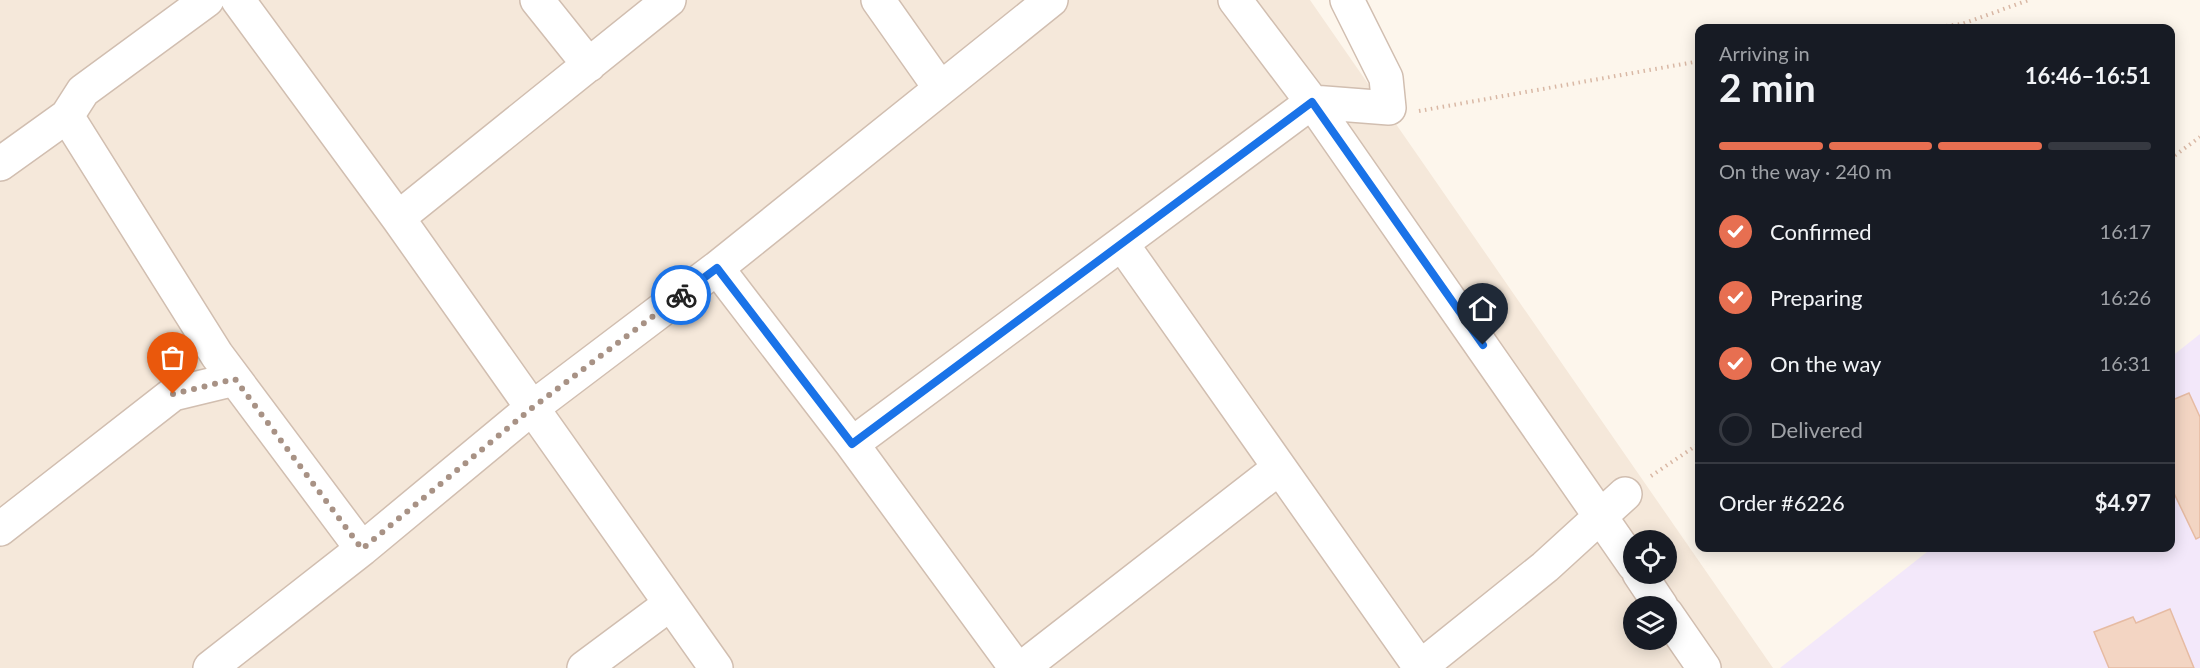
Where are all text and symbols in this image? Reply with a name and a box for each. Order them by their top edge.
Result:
text: Arriving in [1719,41,1810,65]
text: 16:46–16:51 [2025,62,2151,89]
text: 2 min [1719,64,1816,110]
text: On the way · 240 m [1719,159,1892,183]
icon: check [1719,215,1752,248]
text: Confirmed [1770,218,1872,245]
text: 16:17 [2100,219,2151,243]
courier [651,265,711,325]
icon: bike [665,279,698,312]
icon: check [1719,281,1752,314]
pin [1457,283,1508,345]
text: Preparing [1770,284,1862,311]
text: 16:26 [2100,285,2151,309]
icon: home [1466,292,1499,325]
pin [147,332,198,394]
icon: bag [156,341,189,374]
icon: check [1719,347,1752,380]
text: On the way [1770,350,1881,377]
text: 16:31 [2100,351,2151,375]
text: Delivered [1770,416,1863,443]
text: Order #6226 [1719,489,1845,516]
text: $4.97 [2095,489,2151,516]
map controls [1623,530,1677,650]
button: locate [1623,530,1677,584]
button: layers [1623,596,1677,650]

